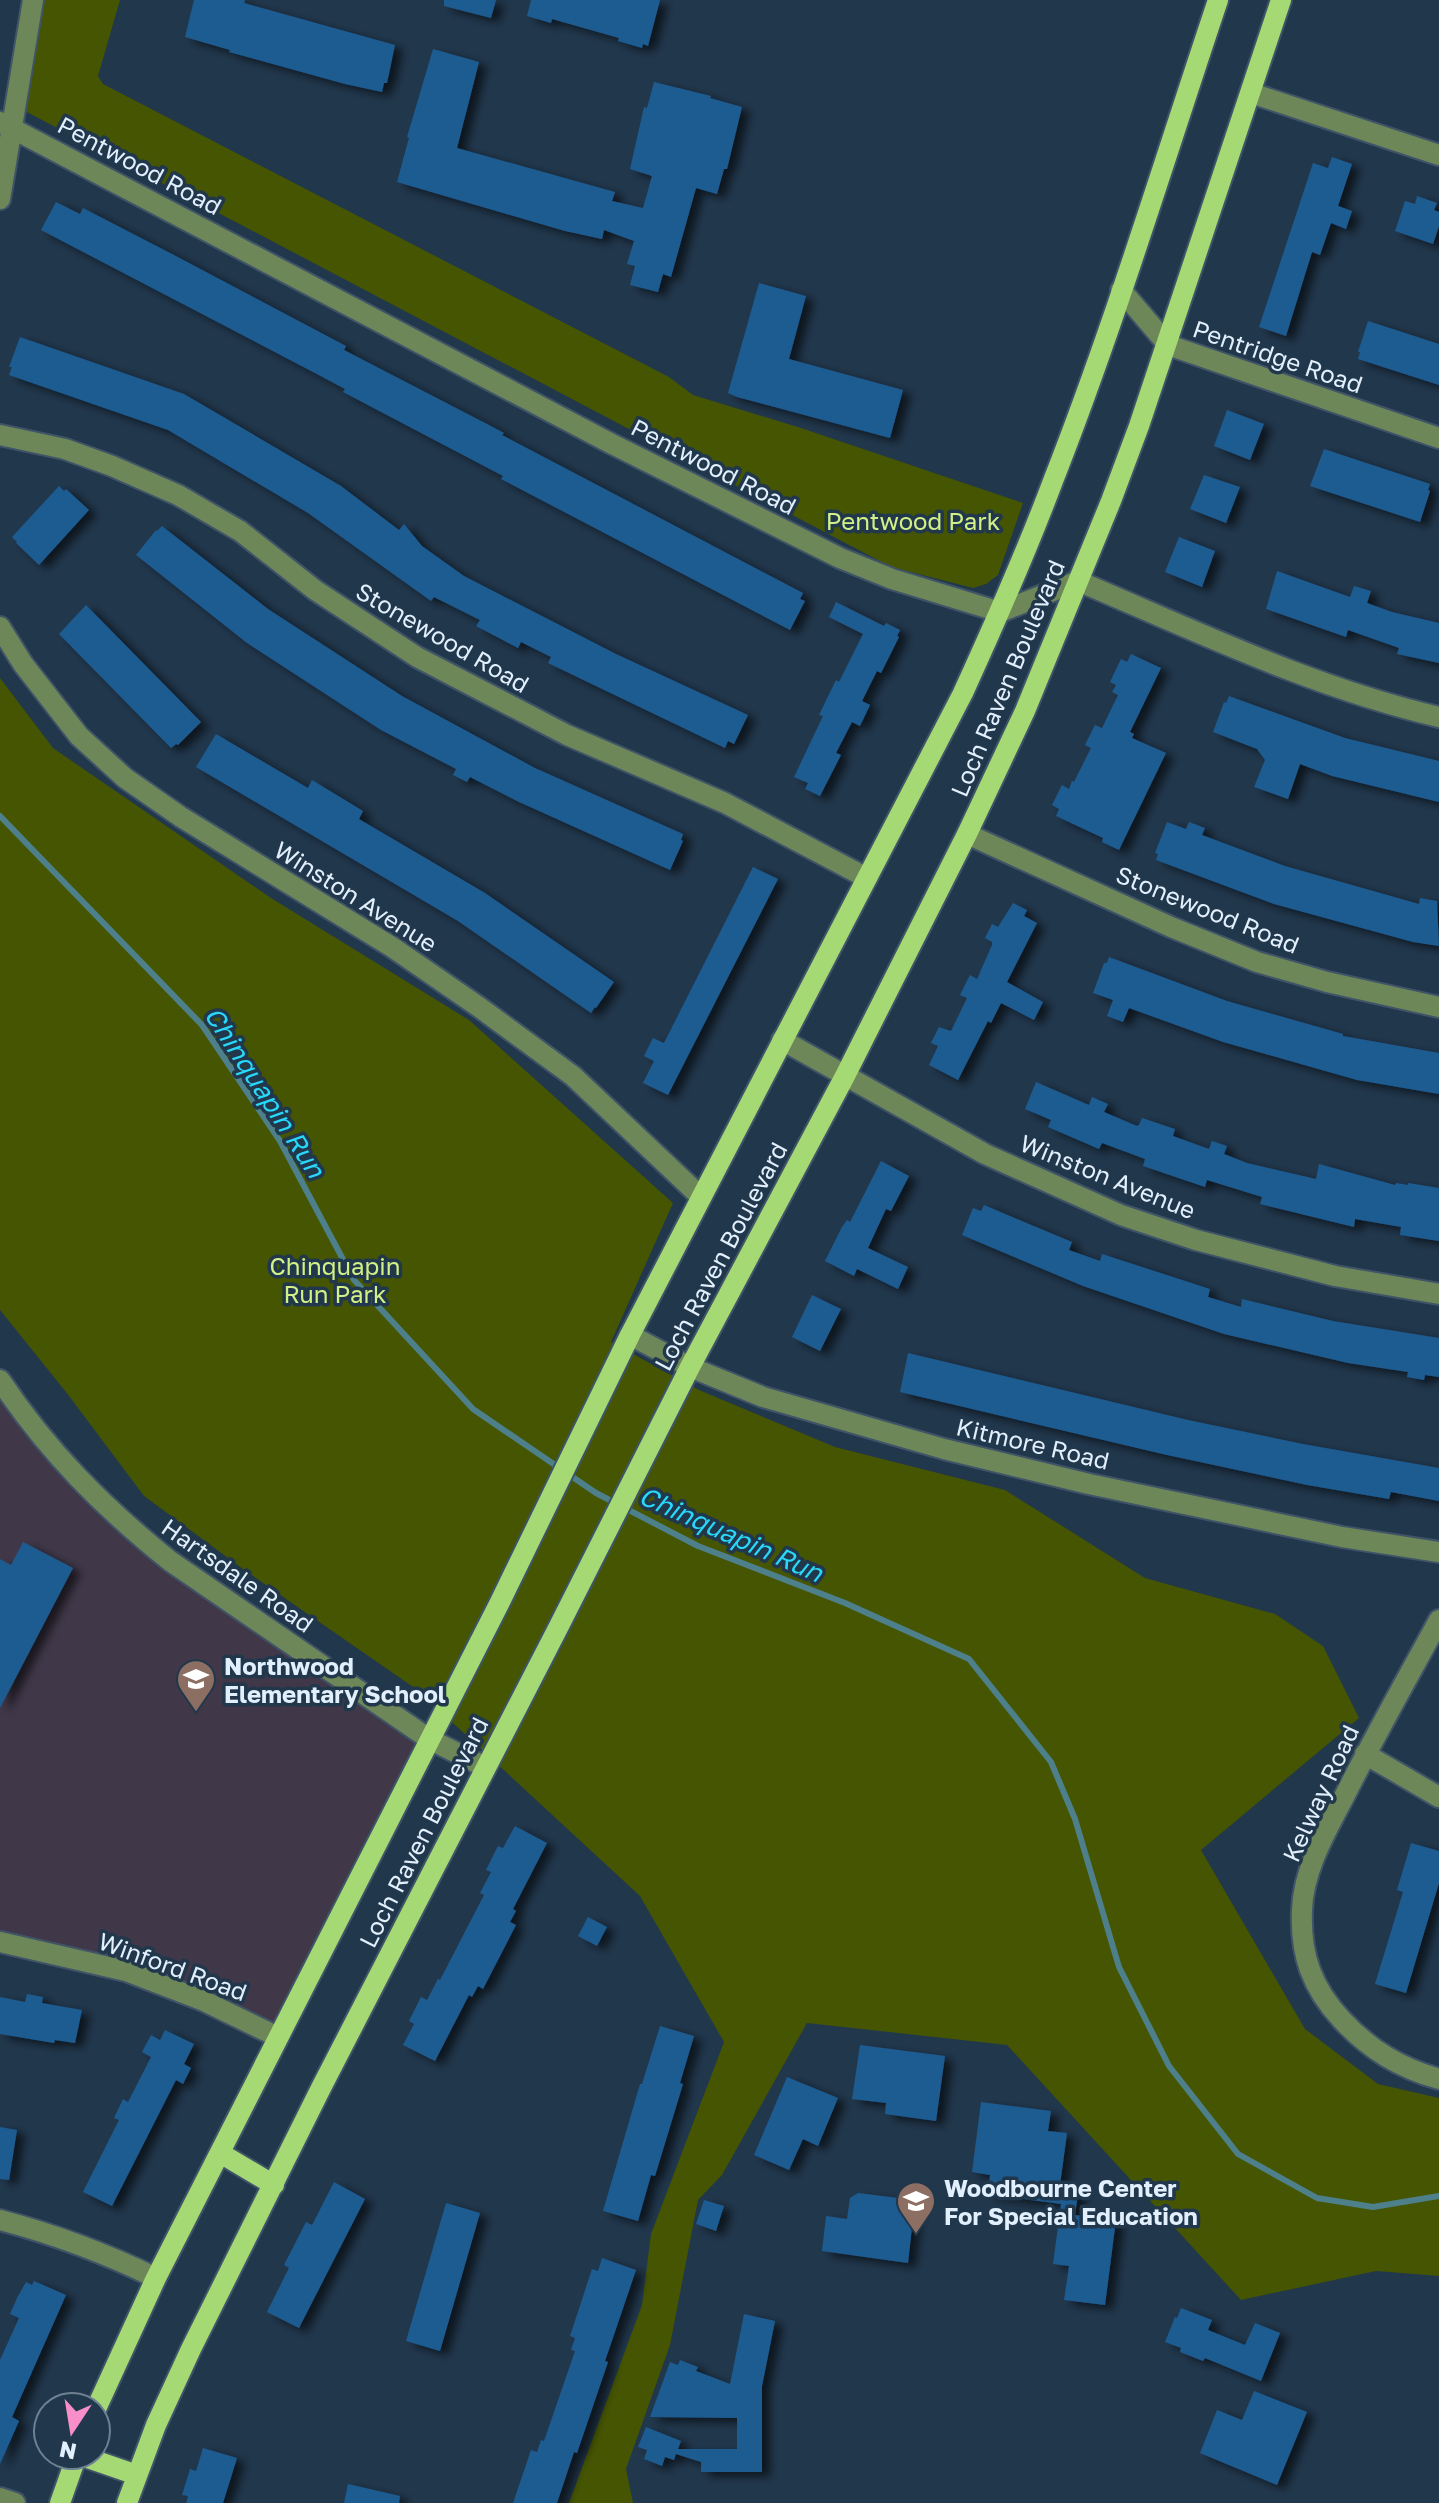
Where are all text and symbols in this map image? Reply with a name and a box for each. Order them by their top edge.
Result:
street label: Pentwood Road [53,110,227,220]
street label: Pentridge Road [1189,313,1367,399]
street label: Pentwood Road [627,412,801,520]
park label: Pentwood Park [826,506,1000,535]
street label: Loch Raven Boulevard [944,555,1070,801]
street label: Stonewood Road [351,576,535,698]
street label: Winston Avenue [269,834,443,958]
street label: Stonewood Road [1112,859,1304,959]
water label: Chinquapin Run [198,1001,332,1184]
street label: Winston Avenue [1016,1128,1200,1224]
street label: Loch Raven Boulevard [647,1137,793,1375]
park label: Chinquapin Run Park [269,1251,401,1308]
street label: Kitmore Road [954,1411,1112,1475]
water label: Chinquapin Run [635,1480,828,1589]
street label: Hartsdale Road [157,1512,319,1638]
place label: Northwood Elementary School [224,1651,446,1708]
school or university icon: Northwood Elementary School [175,1658,217,1713]
street label: Loch Raven Boulevard [352,1712,494,1952]
street label: Kelway Road [1276,1720,1364,1866]
street label: Winford Road [95,1926,251,2006]
place label: Woodbourne Center For Special Education [944,2173,1198,2230]
school or university icon: Woodbourne Center For Special Education [895,2180,937,2235]
north arrow [32,2391,112,2471]
text: N [57,2436,79,2466]

